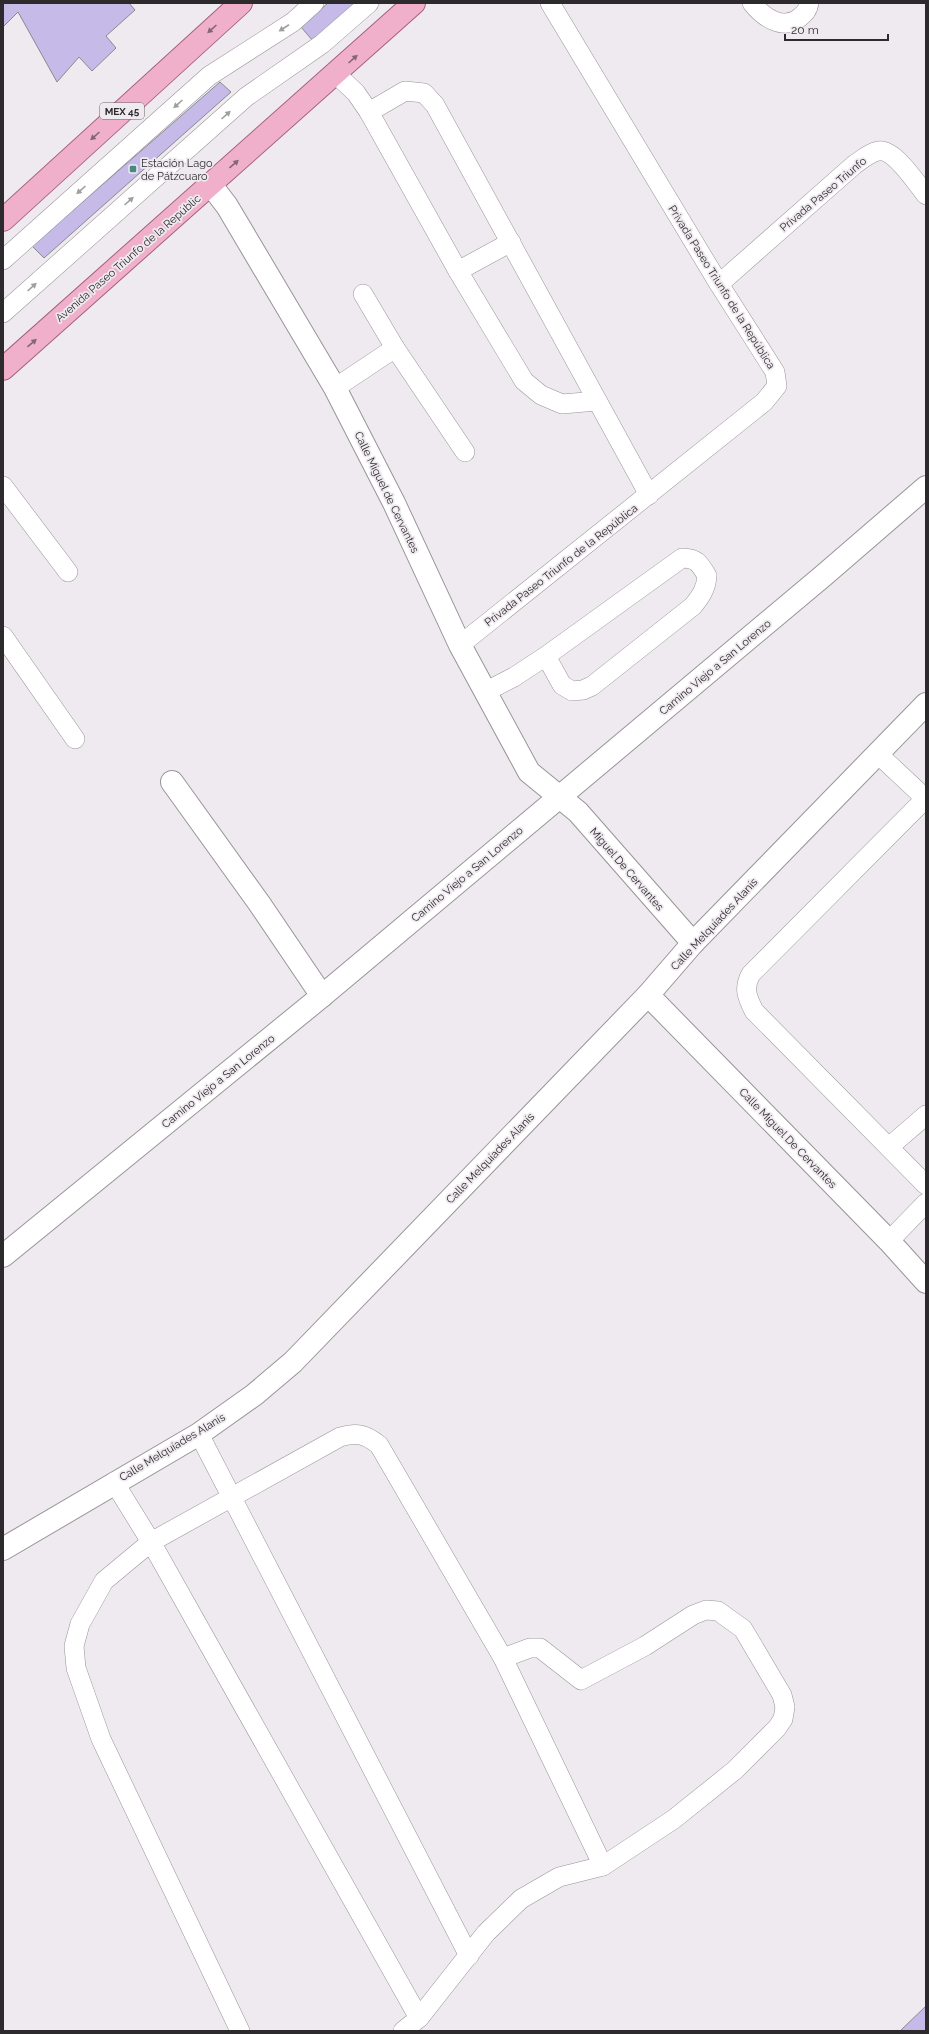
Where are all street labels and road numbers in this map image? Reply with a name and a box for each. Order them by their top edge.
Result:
road number: MEX 45 [100,103,144,119]
street label: Privada Paseo Triunfo [777,154,870,234]
street label: Avenida Paseo Triunfo de la Repúblic [53,192,203,325]
street label: Privada Paseo Triunfo de la República [666,203,778,372]
street label: Calle Miguel de Cervantes [351,429,422,555]
street label: Privada Paseo Triunfo de la República [482,502,640,629]
street label: Camino Viejo a San Lorenzo [657,617,774,718]
street label: Camino Viejo a San Lorenzo [409,824,526,925]
street label: Miguel De Cervantes [587,825,666,913]
street label: Calle Melquíades Alanís [668,876,760,973]
street label: Camino Viejo a San Lorenzo [159,1032,278,1131]
street label: Calle Miguel De Cervantes [736,1085,839,1191]
street label: Calle Melquíades Alanís [444,1110,537,1206]
street label: Calle Melquíades Alanís [117,1411,228,1484]

